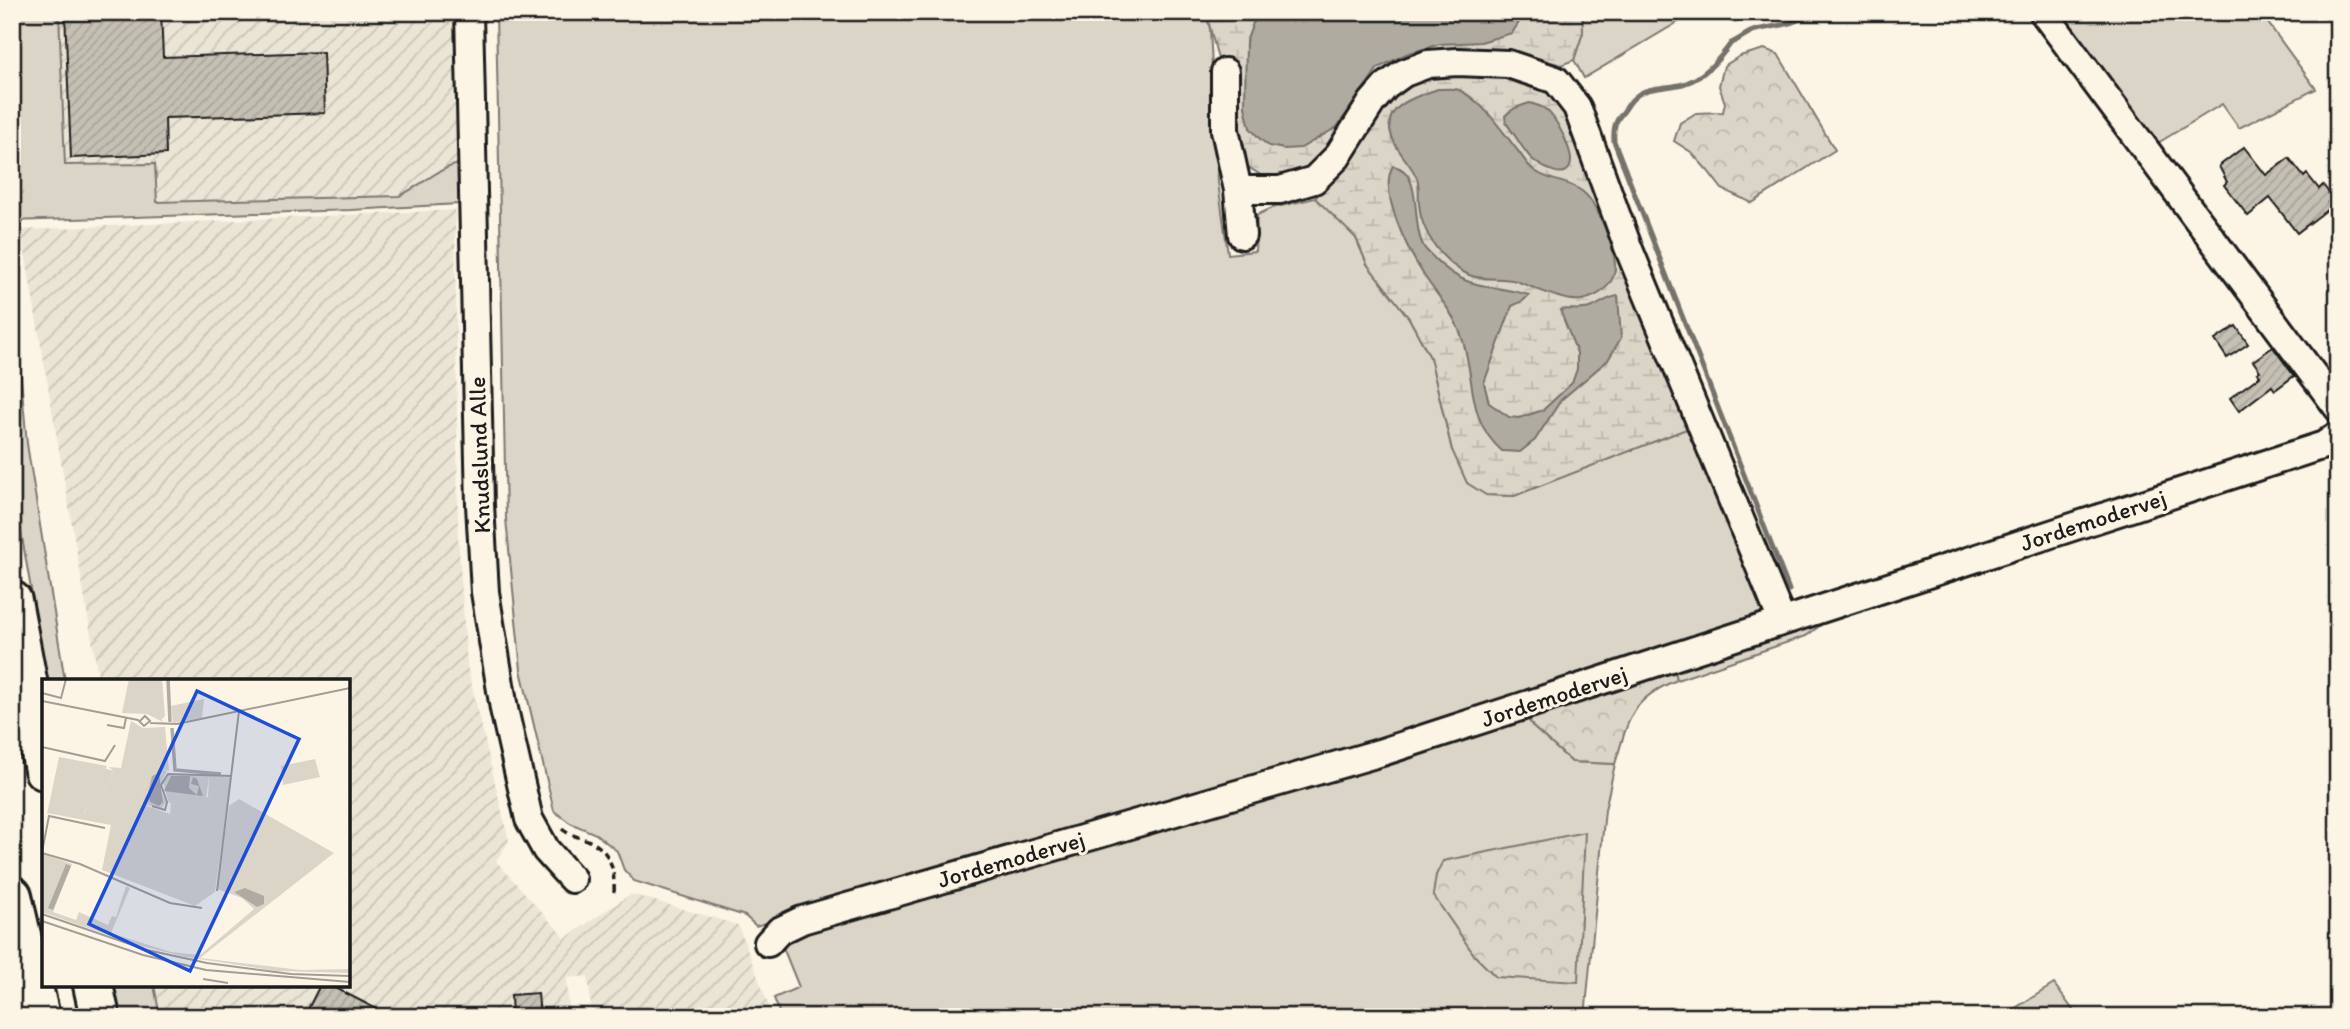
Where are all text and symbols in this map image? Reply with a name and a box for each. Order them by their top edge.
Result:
street label: Knudslund Alle [462,376,496,534]
street label: Jordemodervej [2016,483,2170,557]
street label: Jordemodervej [1477,659,1631,733]
inset map [42,679,350,987]
street label: Jordemodervej [934,824,1088,894]

